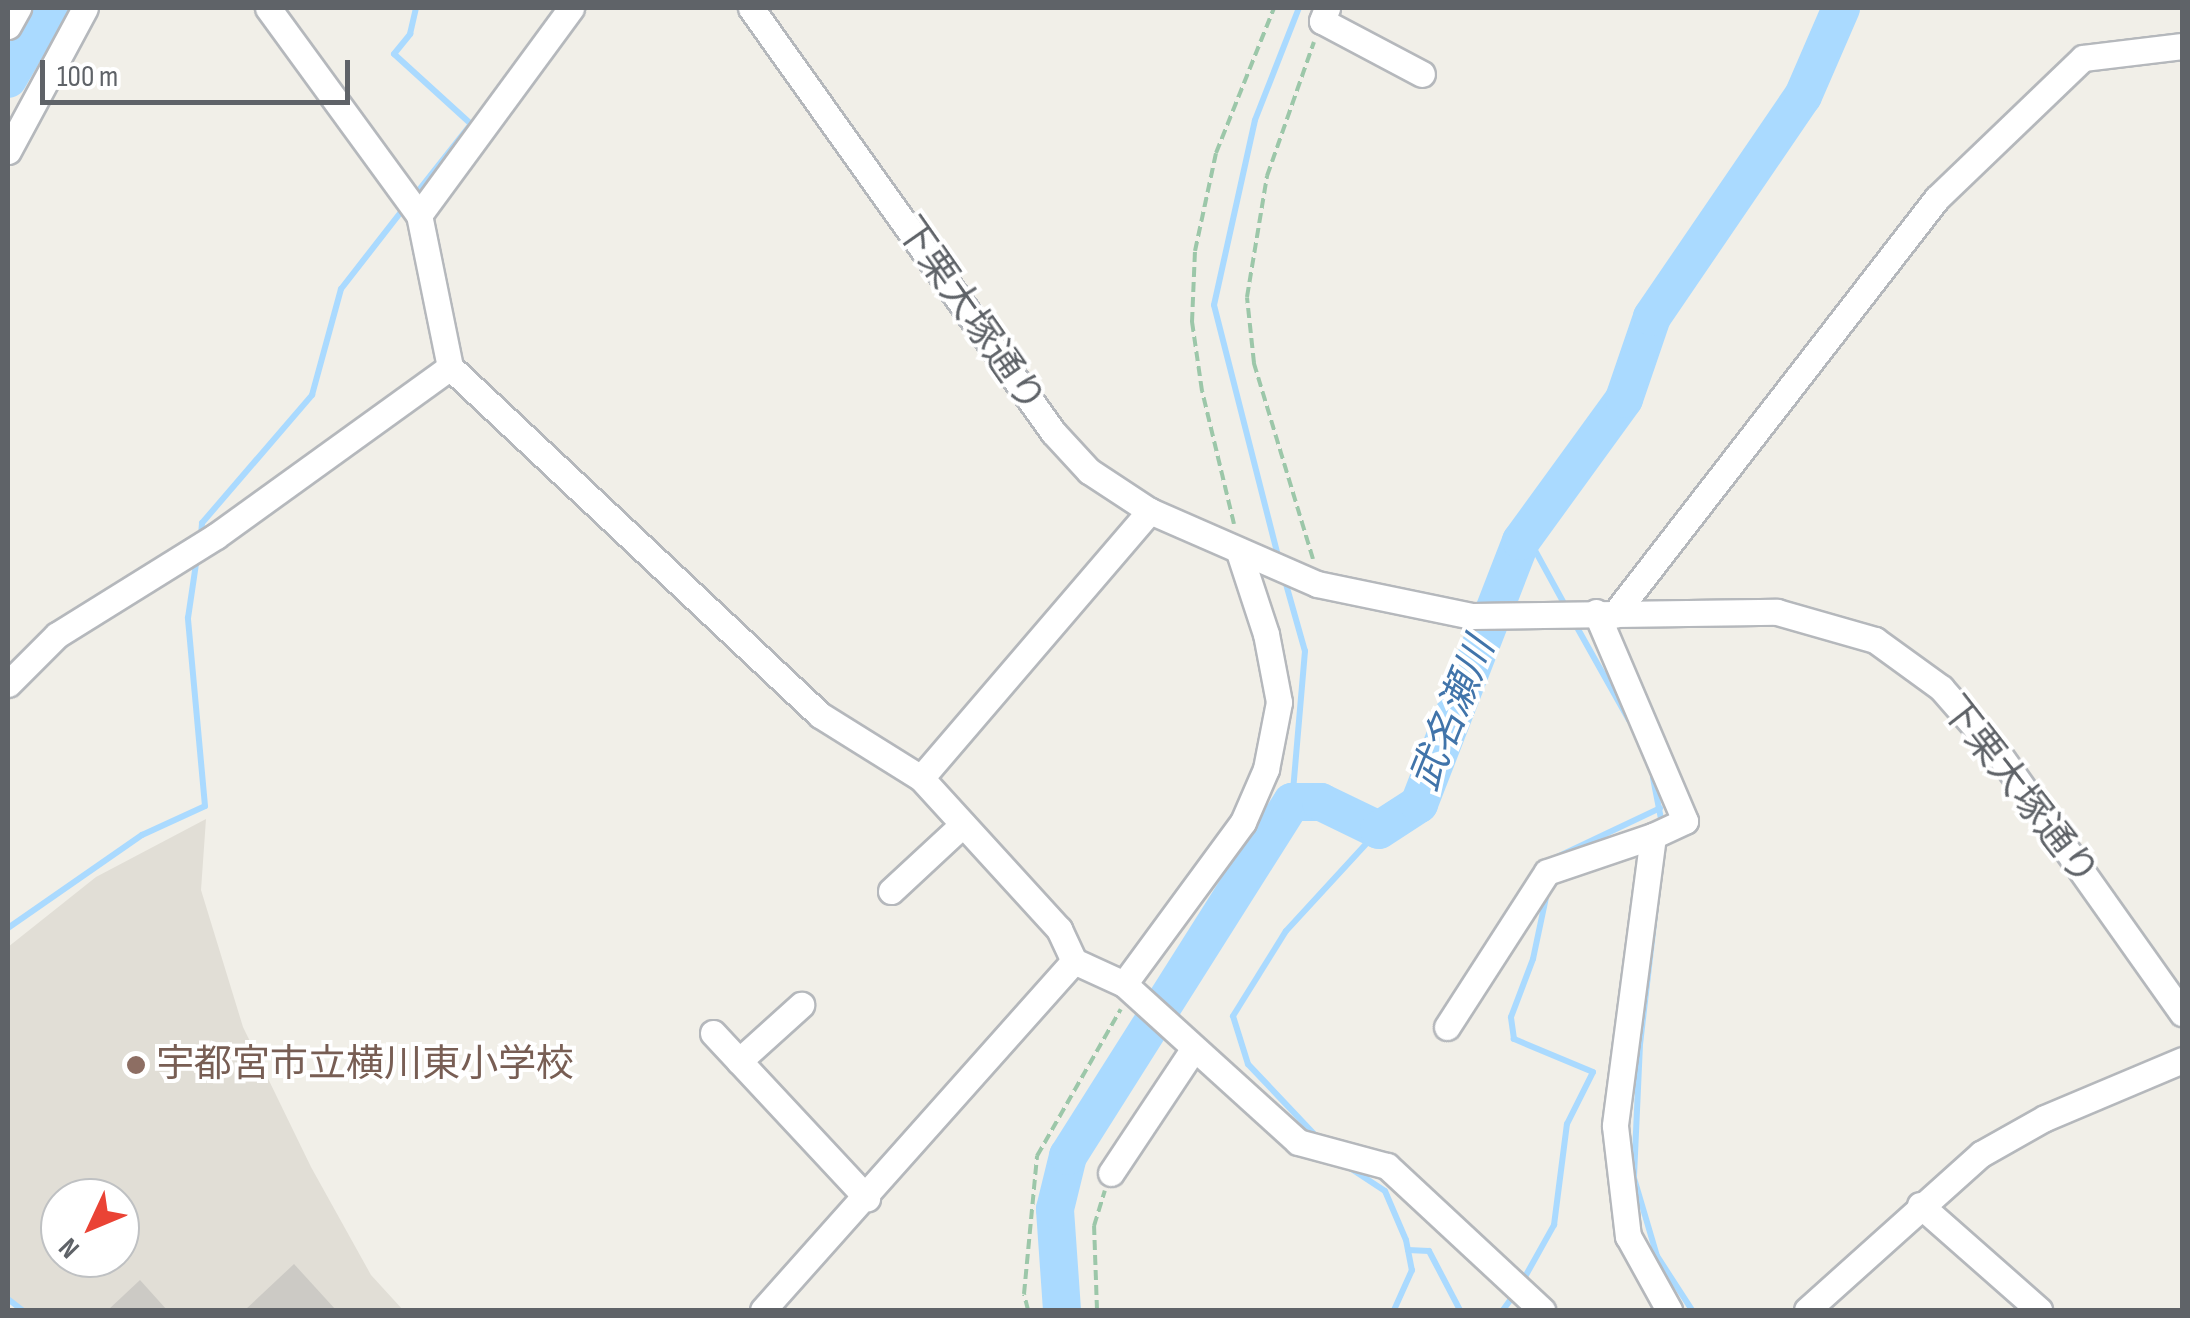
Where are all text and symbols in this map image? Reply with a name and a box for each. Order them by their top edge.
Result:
scale bar [45,40,355,102]
text: 100 m [57,59,118,95]
street label: 下栗大塚通り [886,209,1054,421]
water label: 武名瀬川 [1401,631,1505,797]
street label: 下栗大塚通り [1931,687,2107,895]
place label: 宇都宮市立横川東小学校 [156,1042,574,1088]
marker: 宇都宮市立横川東小学校 [125,1054,147,1076]
north arrow [40,1178,140,1278]
text: N [52,1231,87,1265]

